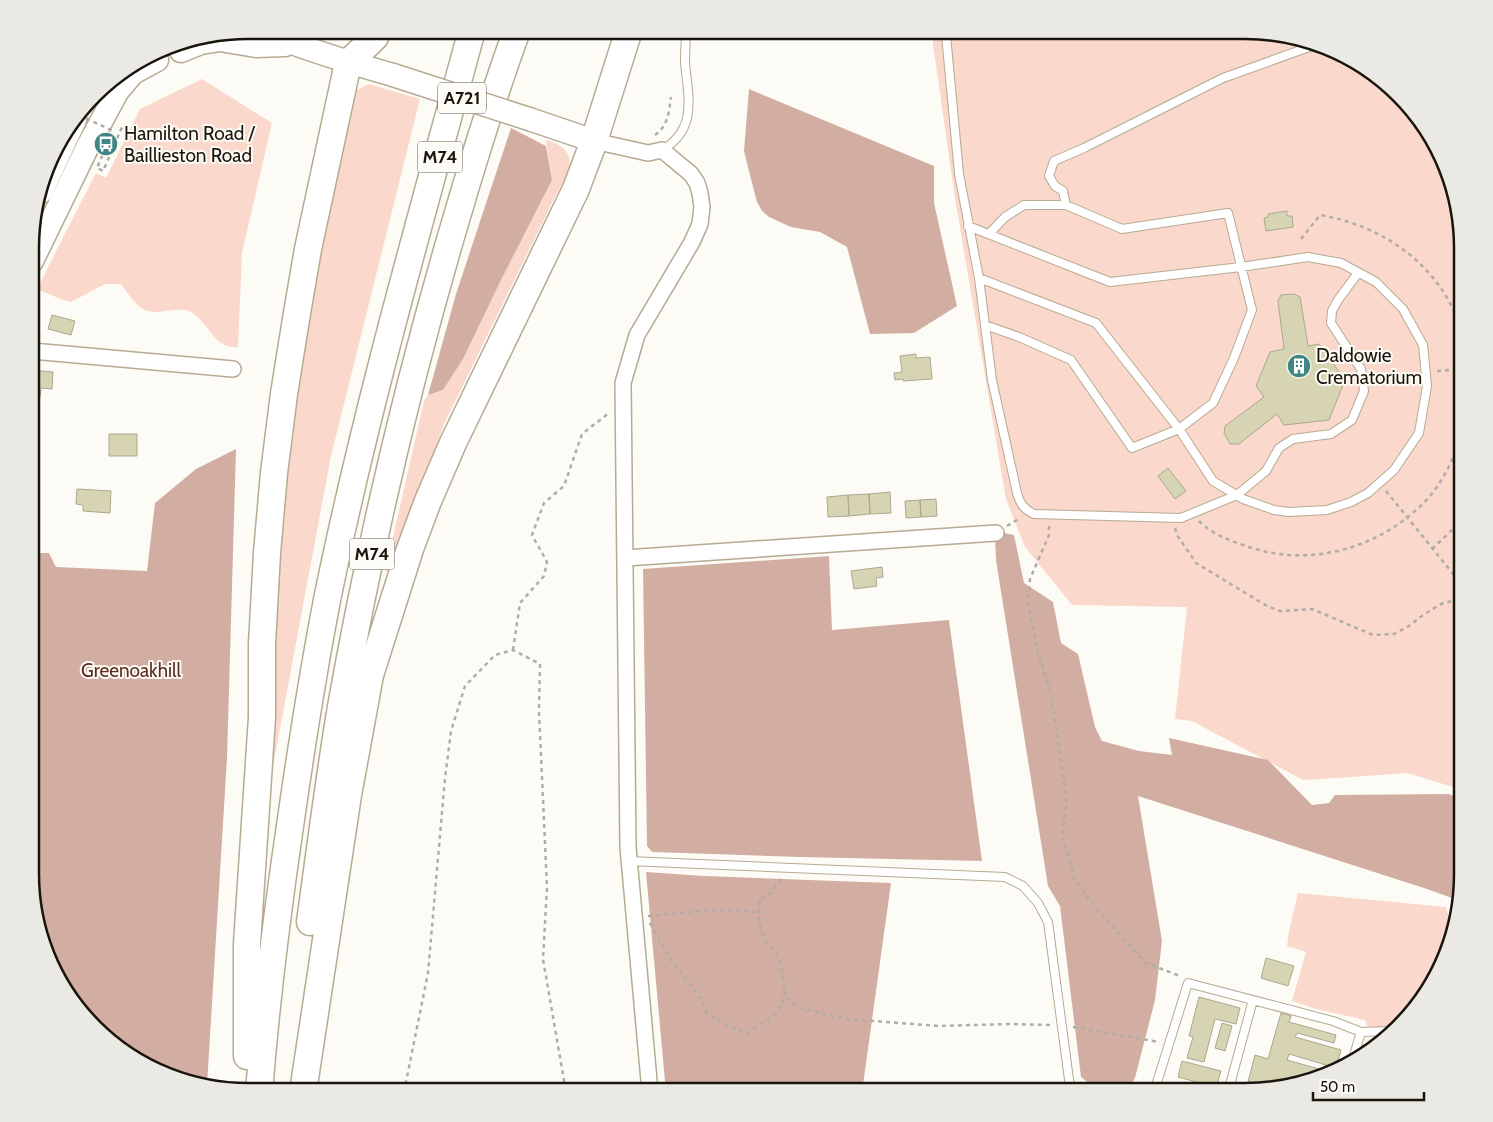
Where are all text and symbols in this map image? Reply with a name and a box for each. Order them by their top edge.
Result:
road number: A721 [438,82,486,114]
place label: Hamilton Road / Baillieston Road [124,122,256,167]
bus stop icon: Hamilton Road / Baillieston Road [93,131,119,157]
road number: M74 [418,142,462,172]
place label: Daldowie Crematorium [1316,344,1422,389]
building icon: Daldowie Crematorium [1286,353,1312,379]
road number: M74 [350,538,394,570]
park label: Greenoakhill [81,659,181,682]
scale bar [1313,1070,1424,1102]
text: 50 m [1320,1078,1355,1096]

